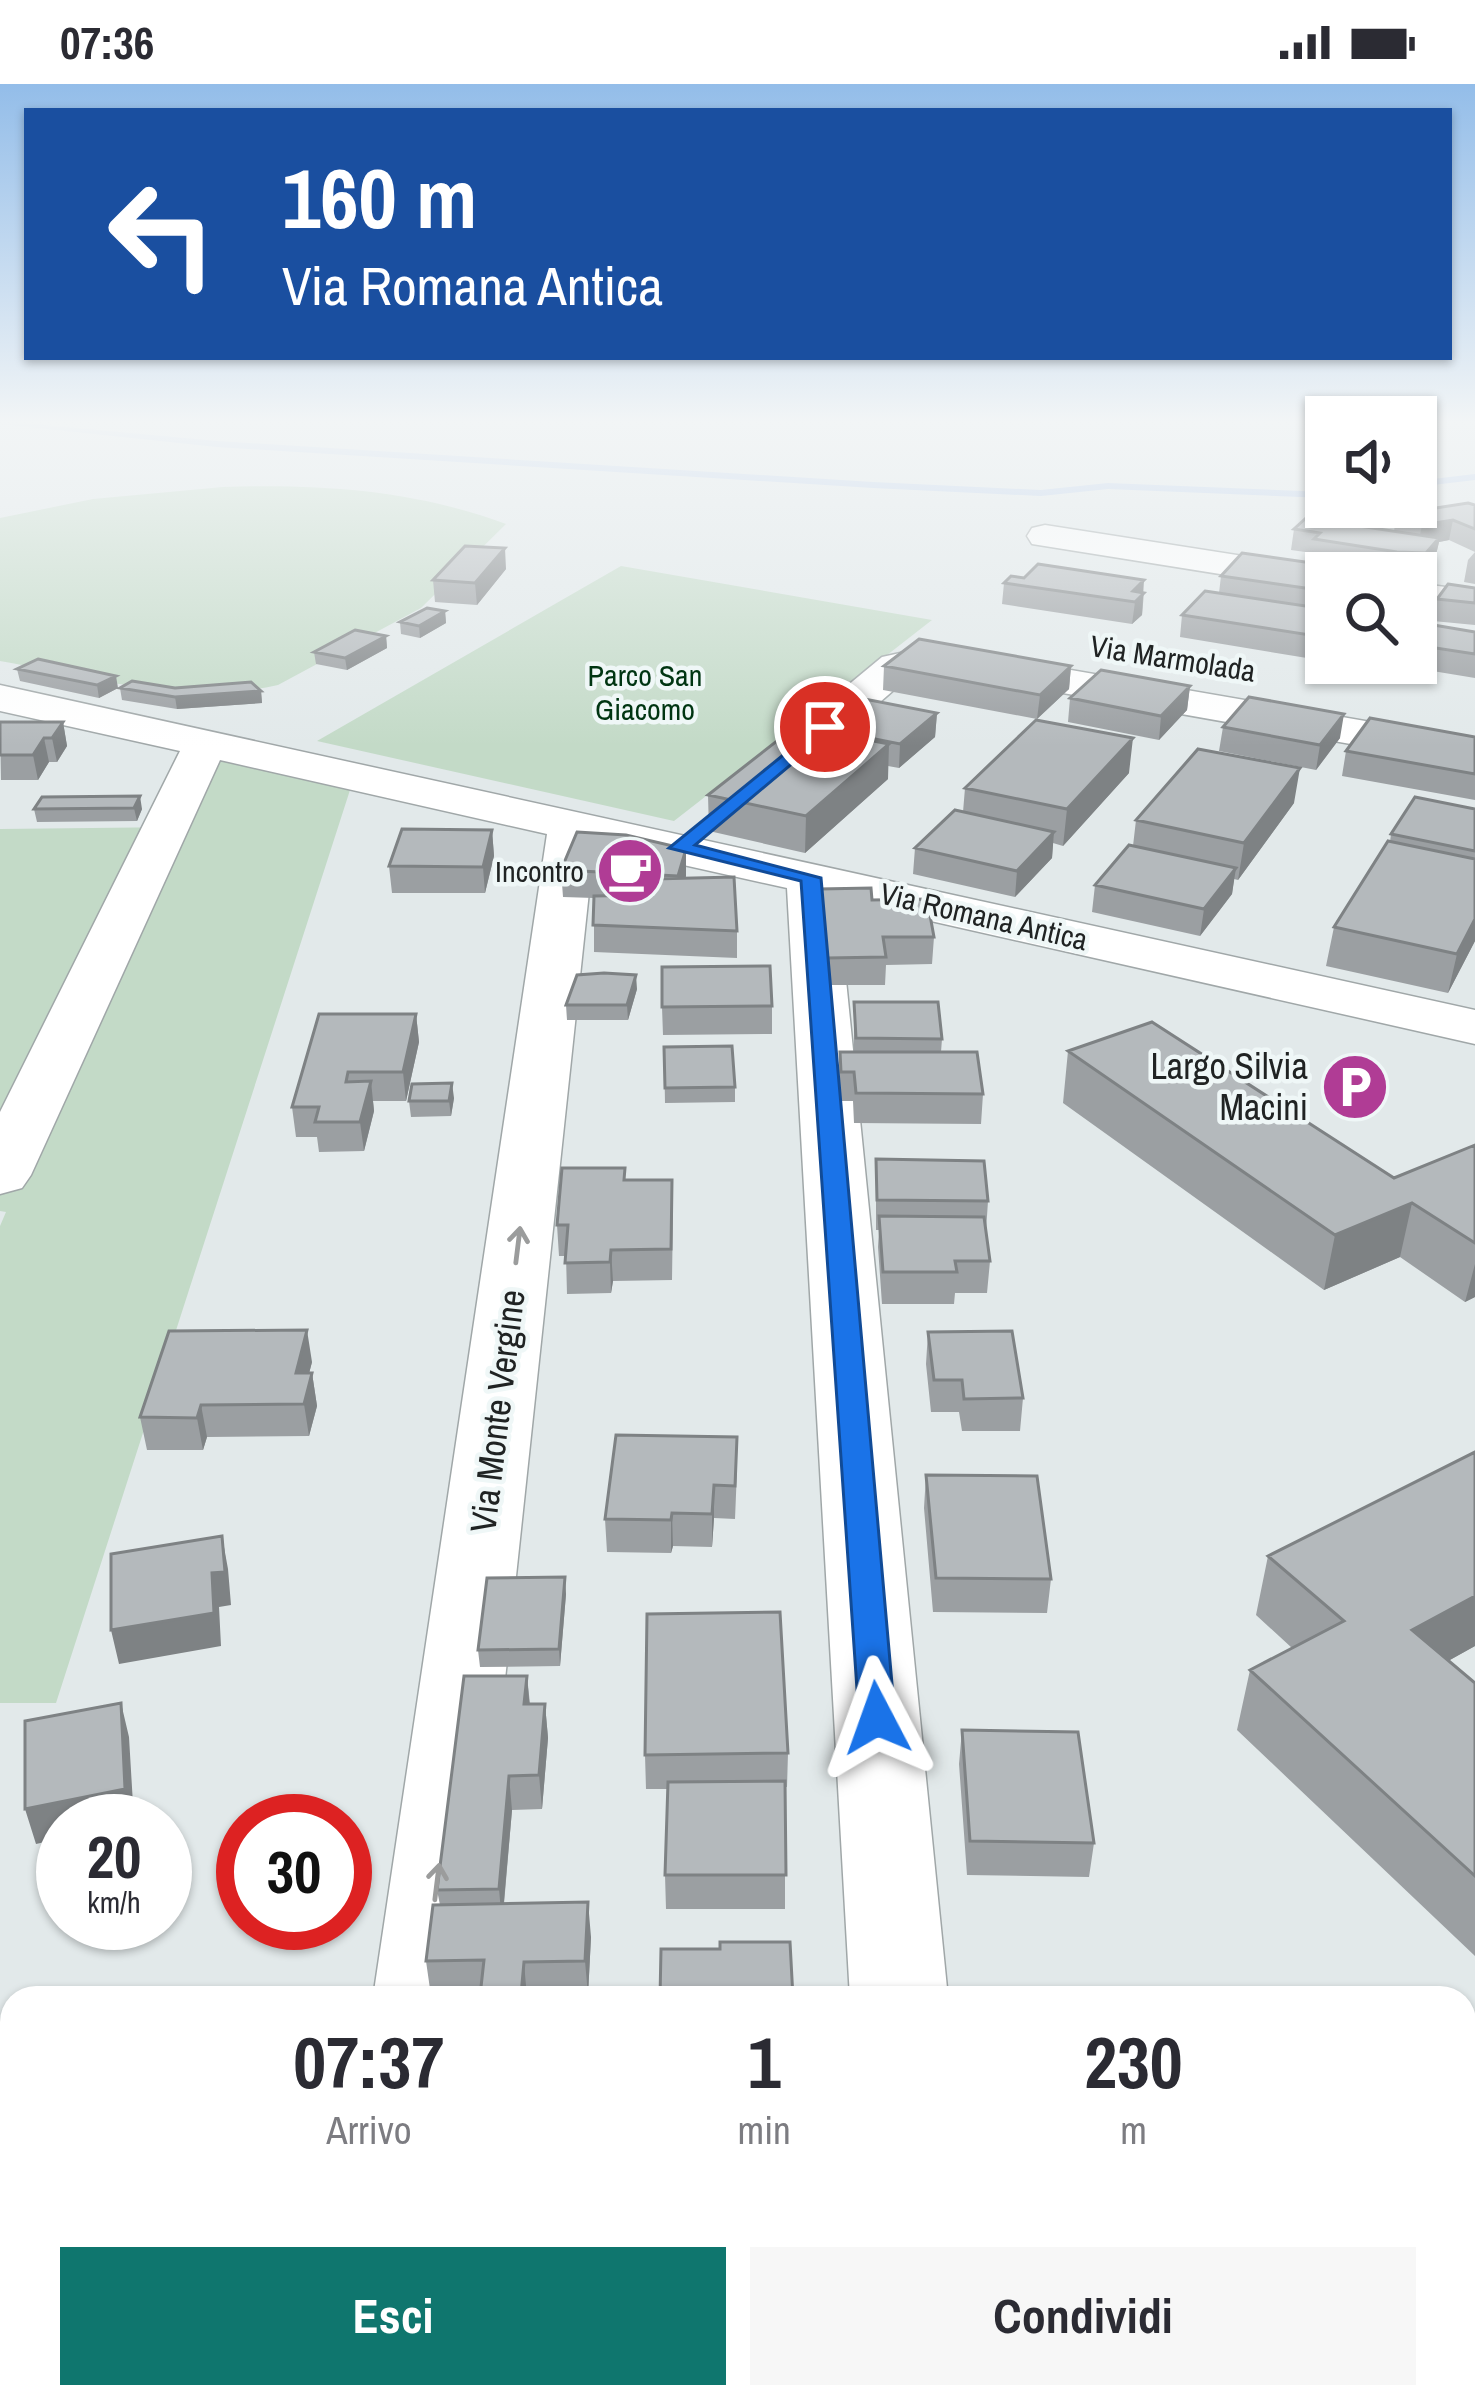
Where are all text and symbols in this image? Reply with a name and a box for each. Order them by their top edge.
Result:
text: 07:36 [60,12,154,73]
text: 160 m [282,141,477,254]
icon: left [84,156,240,312]
text: Via Romana Antica [282,249,663,322]
map controls [1305,396,1437,684]
button: sound [1305,396,1437,528]
button: search [1305,552,1437,684]
street label: Via Marmolada [1088,625,1259,691]
park label: Parco San Giacomo [588,655,702,729]
pin [774,676,876,778]
icon: arrive [792,694,858,760]
cafe icon: Incontro [595,836,665,906]
place label: Incontro [495,851,584,891]
street label: Via Romana Antica [876,873,1092,959]
place label: Largo Silvia Macini [1150,1042,1308,1131]
parking icon: Largo Silvia Macini [1320,1052,1390,1122]
one-way arrow [507,1226,530,1265]
street label: Via Monte Vergine [458,1287,536,1535]
position arrow [814,1655,940,1781]
speed limit sign: 30 [216,1794,372,1950]
text: 20 [87,1816,141,1897]
one-way arrow [426,1863,448,1902]
text: km/h [87,1882,141,1922]
text: 07:37 [293,2013,444,2110]
text: 1 [748,2013,781,2110]
text: 230 [1084,2013,1183,2110]
text: Arrivo [326,2104,411,2156]
text: min [738,2104,791,2156]
text: m [1120,2104,1147,2156]
button: Esci [60,2247,726,2385]
button: Condividi [750,2247,1416,2385]

